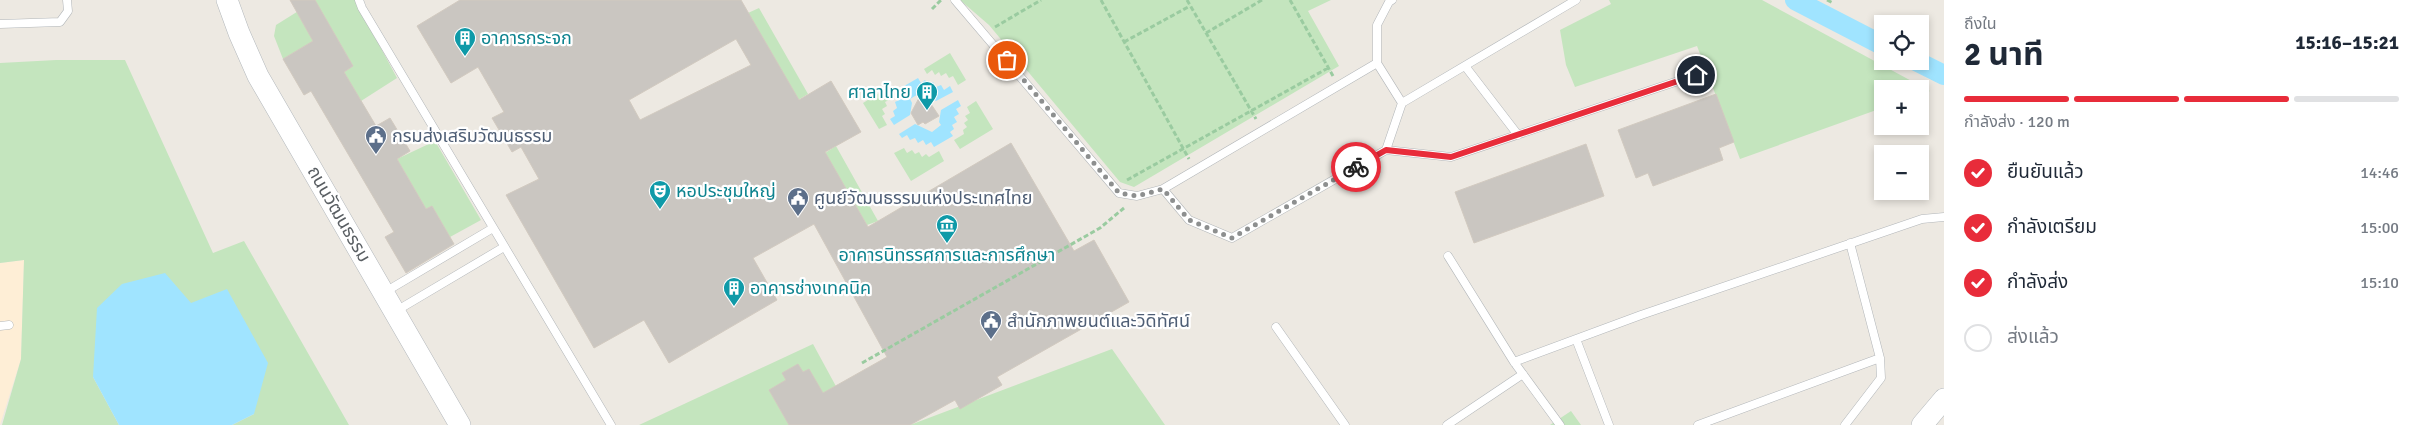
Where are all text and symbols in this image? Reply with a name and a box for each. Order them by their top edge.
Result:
text: ถึงใน [1964,14,1997,34]
map controls [1874,15,1929,200]
button: locate [1874,15,1929,70]
building icon: อาคารกระจก [453,26,477,57]
place label: อาคารกระจก [481,27,572,49]
text: 15:16–15:21 [2295,31,2399,55]
text: 2 นาที [1964,35,2044,74]
pin [986,39,1028,81]
icon: bag [993,46,1021,74]
pin [1675,54,1717,96]
icon: home [1682,61,1710,89]
building icon: ศาลาไทย [915,80,939,111]
button: + [1874,80,1929,135]
place label: ศาลาไทย [848,81,911,103]
text: กำลังส่ง · 120 m [1964,112,2070,132]
public building icon: กรมส่งเสริมวัฒนธรรม [364,124,388,155]
place label: กรมส่งเสริมวัฒนธรรม [392,125,552,147]
courier [1331,142,1381,192]
button: − [1874,145,1929,200]
icon: bike [1342,153,1370,181]
icon: check [1964,159,1992,187]
text: ยืนยันแล้ว [2007,160,2084,184]
street label: ถนนวัฒนธรรม [303,162,375,266]
text: 14:46 [2360,163,2399,183]
theatre icon: หอประชุมใหญ่ [648,179,672,210]
place label: หอประชุมใหญ่ [676,180,776,202]
public building icon: ศูนย์วัฒนธรรมแห่งประเทศไทย [786,186,810,217]
place label: ศูนย์วัฒนธรรมแห่งประเทศไทย [814,187,1033,210]
museum icon: อาคารนิทรรศการและการศึกษา [935,213,959,244]
icon: check [1964,214,1992,242]
text: กำลังเตรียม [2007,215,2097,239]
text: 15:00 [2360,218,2399,238]
place label: อาคารนิทรรศการและการศึกษา [839,244,1055,266]
icon: check [1964,269,1992,297]
text: กำลังส่ง [2007,270,2068,294]
text: 15:10 [2360,273,2399,293]
building icon: อาคารช่างเทคนิค [722,276,746,307]
place label: อาคารช่างเทคนิค [750,277,871,299]
public building icon: สำนักภาพยนต์และวิดิทัศน์ [979,309,1003,340]
place label: สำนักภาพยนต์และวิดิทัศน์ [1007,310,1190,332]
text: ส่งแล้ว [2007,325,2059,349]

